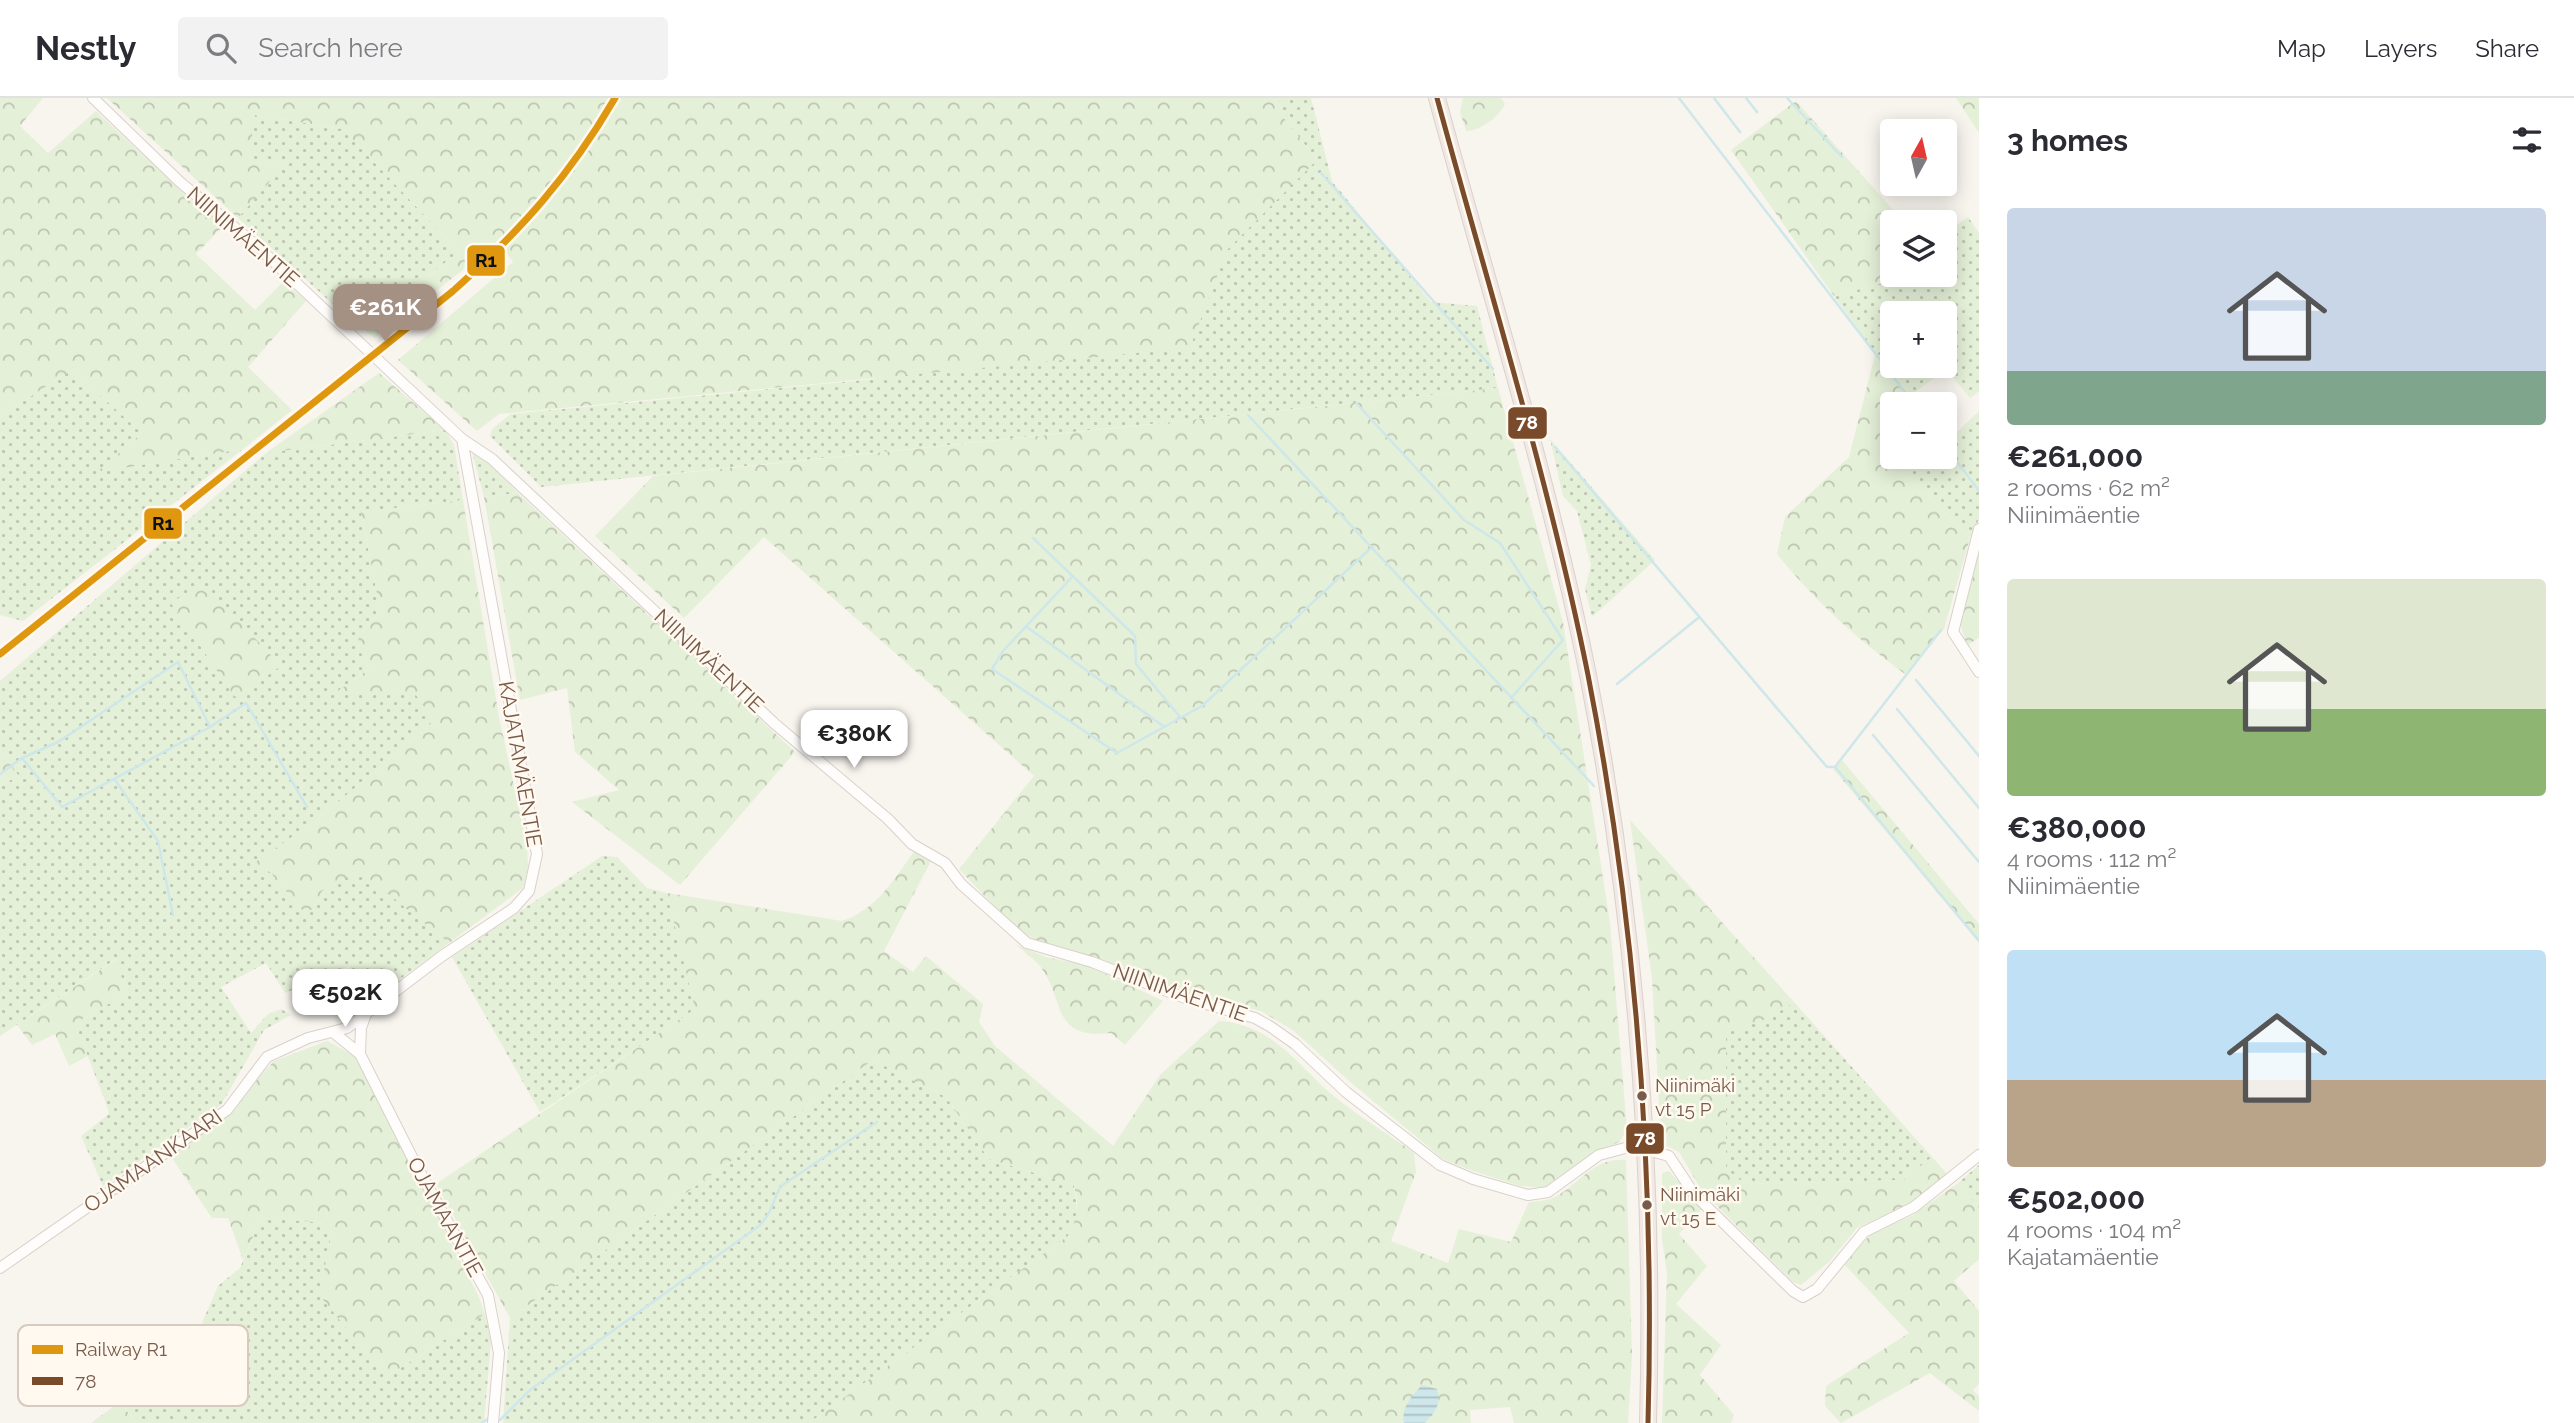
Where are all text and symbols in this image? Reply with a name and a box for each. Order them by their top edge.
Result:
search box [178,17,668,80]
text: Nestly [35,29,136,68]
icon: search [202,29,240,67]
text: Search here [258,33,403,63]
text: Map [2277,34,2326,63]
text: Layers [2364,34,2437,63]
text: Share [2475,34,2539,63]
north arrow [1880,119,1956,196]
map controls [1880,119,1957,469]
icon: filters [2508,121,2546,159]
text: 3 homes [2007,123,2128,158]
street label: NIINIMÄENTIE [182,181,305,292]
button: layers [1880,210,1957,287]
line badge: R1 [466,244,506,277]
text: R1 [475,249,497,271]
icon: home [2214,253,2340,379]
pin: €261K [336,285,434,344]
text: €261K [349,293,421,320]
button: + [1880,301,1957,378]
button: − [1880,392,1957,469]
line badge: 78 [1507,406,1548,440]
text: 78 [1516,411,1538,433]
text: €261,000 [2007,439,2143,474]
text: 2 rooms · 62 m² [2007,474,2170,501]
text: Niinimäentie [2007,501,2140,528]
line badge: R1 [143,507,183,540]
text: R1 [152,512,174,534]
street label: NIINIMÄENTIE [649,604,769,718]
icon: home [2214,624,2340,750]
street label: KAJATAMÄENTIE [494,679,547,849]
pin: €380K [805,710,903,770]
text: €380K [817,719,891,746]
text: €380,000 [2007,810,2146,845]
text: 4 rooms · 112 m² [2007,845,2176,872]
text: Niinimäentie [2007,872,2140,899]
street label: NIINIMÄENTIE [1110,958,1251,1027]
pin: €502K [296,970,394,1029]
text: €502K [308,978,382,1005]
icon: home [2214,995,2340,1121]
place label: Niinimäki vt 15 P [1655,1074,1735,1120]
marker: Niinimäki vt 15 P [1635,1089,1649,1103]
street label: OJAMAANKAARI [79,1104,227,1218]
line badge: 78 [1625,1122,1665,1155]
text: 78 [1634,1127,1656,1149]
street label: OJAMAANTIE [402,1153,489,1281]
text: €502,000 [2007,1181,2145,1216]
place label: Niinimäki vt 15 E [1660,1183,1740,1229]
marker: Niinimäki vt 15 E [1640,1198,1654,1212]
text: 4 rooms · 104 m² [2007,1216,2181,1243]
text: Kajatamäentie [2007,1243,2159,1270]
legend [18,1325,248,1406]
text: Railway R1 [75,1338,167,1360]
text: 78 [75,1370,96,1392]

